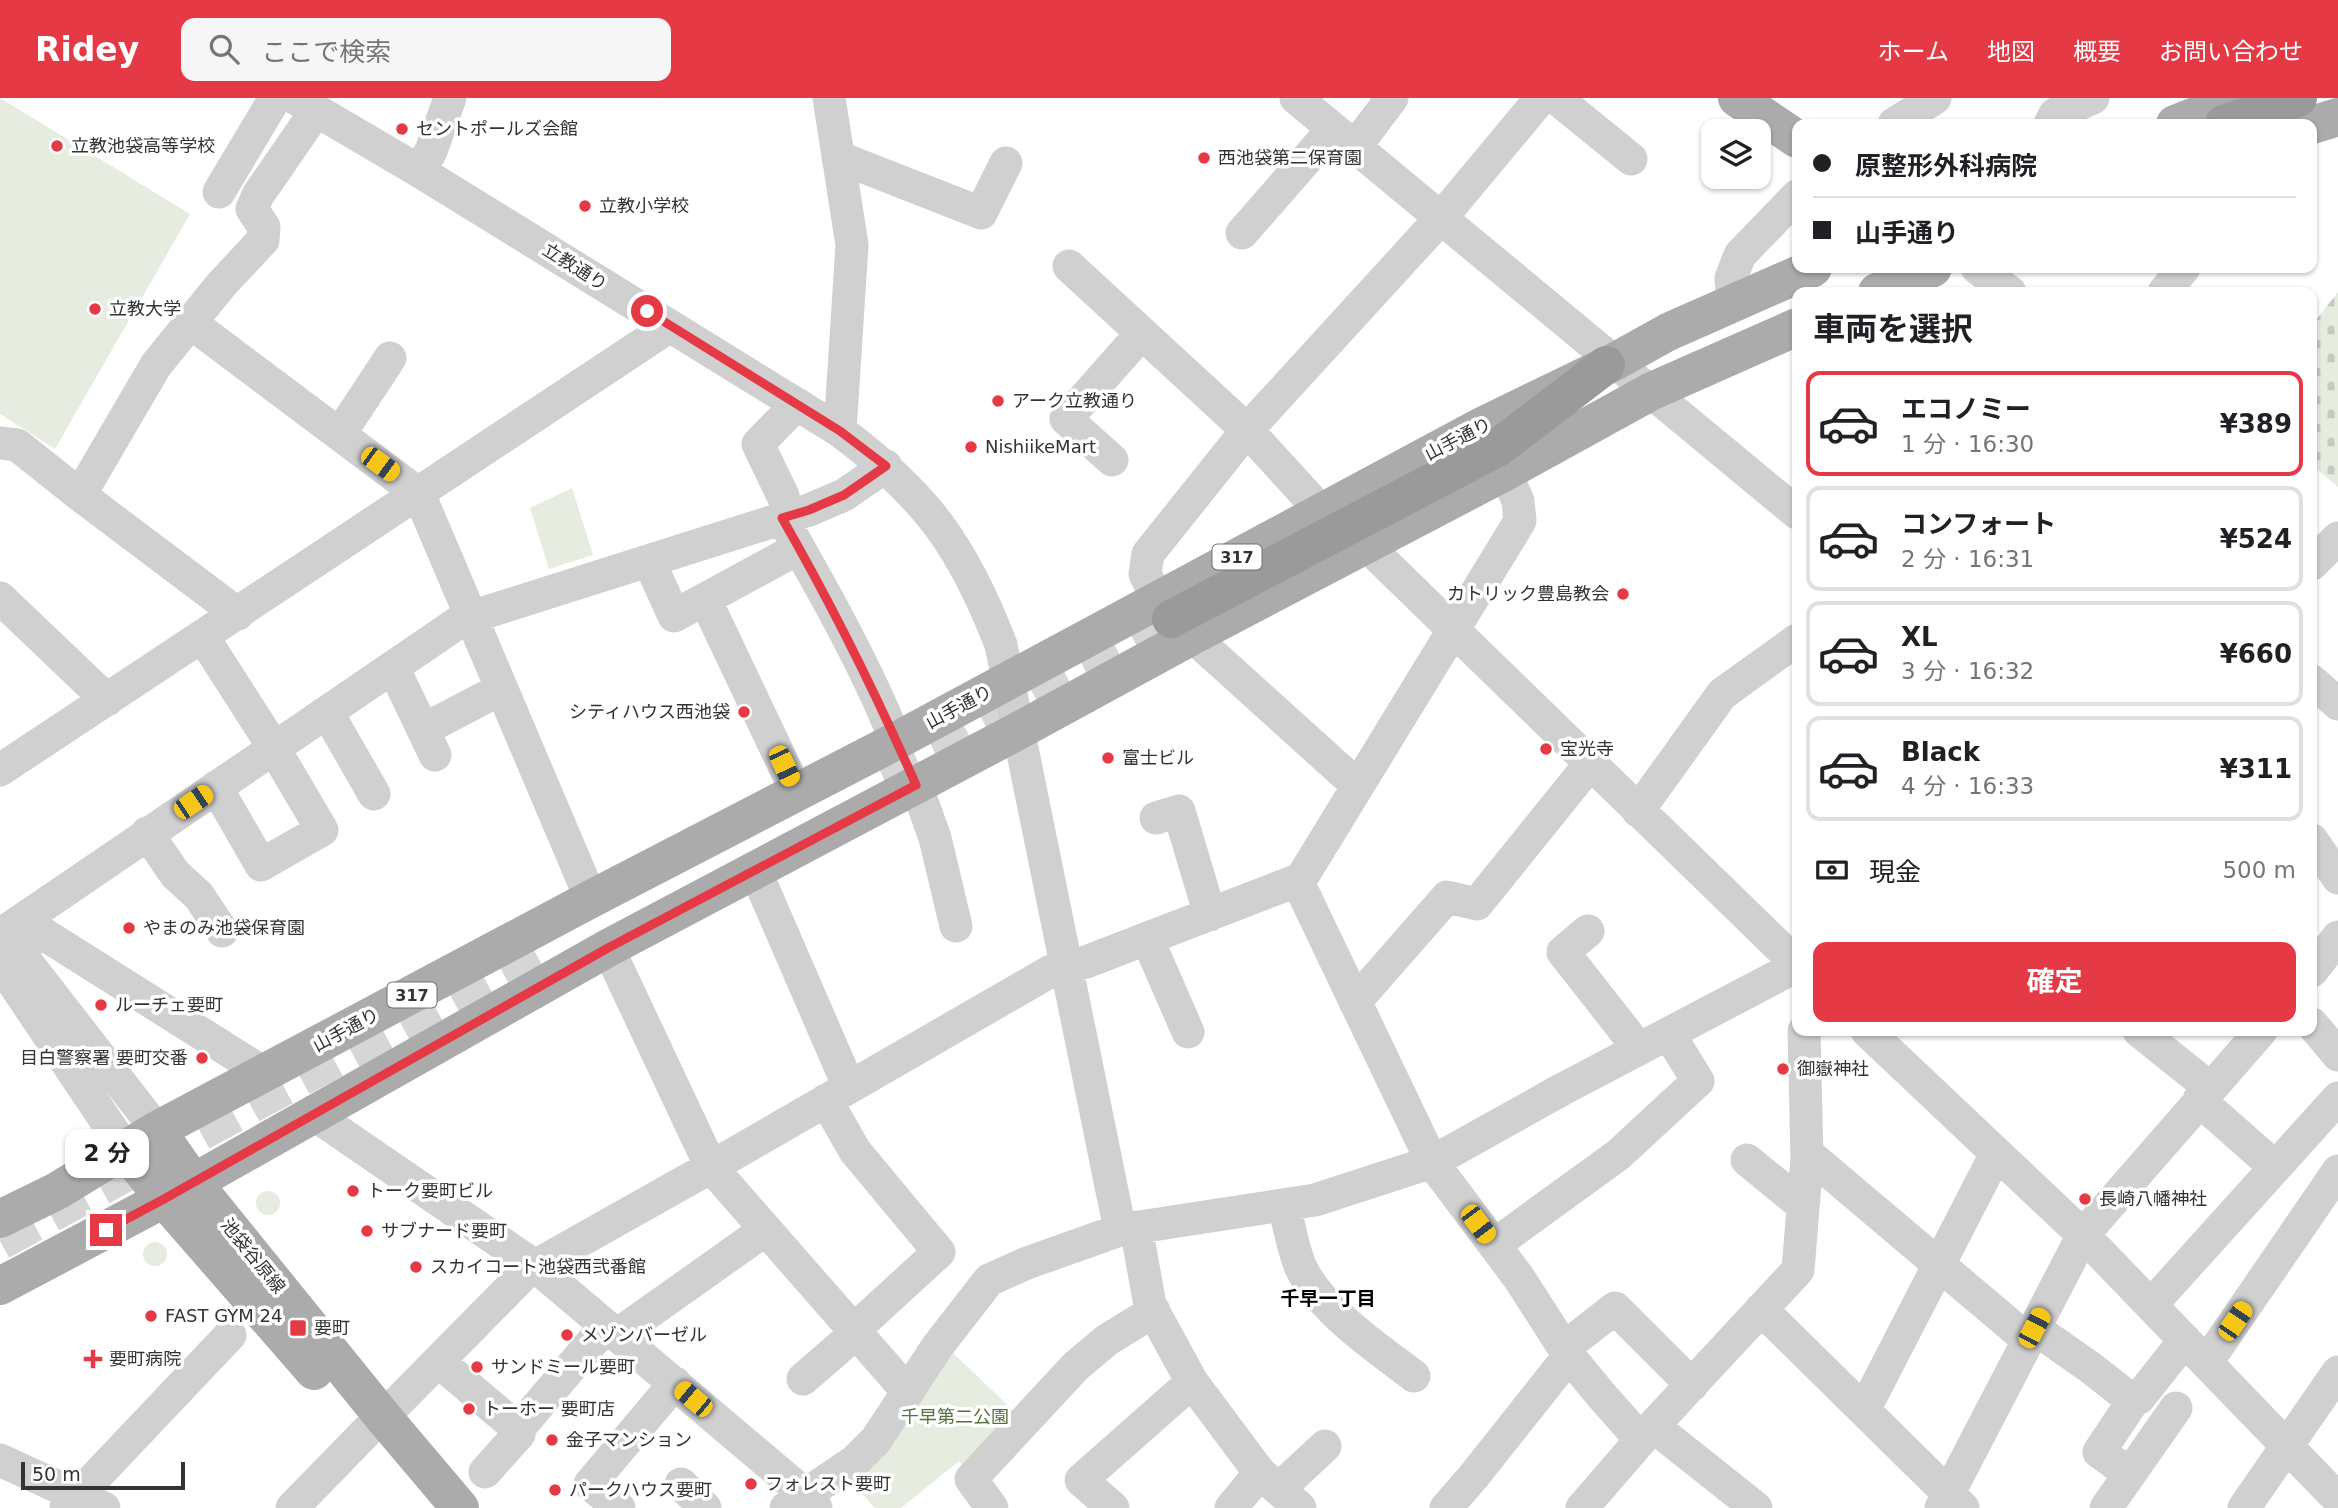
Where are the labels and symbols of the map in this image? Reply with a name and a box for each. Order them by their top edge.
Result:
place label: セントポールズ会館 [416,118,578,139]
marker: セントポールズ会館 [394,121,410,137]
place label: 立教池袋高等学校 [71,135,215,156]
marker: 立教池袋高等学校 [49,138,65,154]
place label: 西池袋第二保育園 [1218,147,1362,168]
marker: 西池袋第二保育園 [1196,150,1212,166]
place label: 立教小学校 [599,195,689,216]
marker: 立教小学校 [577,198,593,214]
street label: 立教通り [539,239,611,295]
route start [631,295,663,327]
place label: 立教大学 [109,298,181,319]
marker: 立教大学 [87,301,103,317]
place label: アーク立教通り [1012,390,1137,411]
marker: アーク立教通り [990,393,1006,409]
street label: 山手通り [1421,413,1495,464]
place label: NishiikeMart [985,436,1096,457]
marker: NishiikeMart [963,439,979,455]
car [357,443,404,485]
road number: 317 [1212,544,1262,570]
place label: カトリック豊島教会 [1447,583,1609,604]
marker: カトリック豊島教会 [1615,586,1631,602]
street label: 山手通り [922,680,995,733]
place label: シティハウス西池袋 [569,701,730,722]
marker: シティハウス西池袋 [736,704,752,720]
place label: 宝光寺 [1560,738,1614,759]
marker: 宝光寺 [1538,741,1554,757]
car [766,743,803,789]
place label: 富士ビル [1122,747,1194,768]
marker: 富士ビル [1100,750,1116,766]
car [170,782,217,822]
place label: やまのみ池袋保育園 [143,917,305,938]
marker: やまのみ池袋保育園 [121,920,137,936]
road number: 317 [388,982,436,1007]
place label: ルーチェ要町 [115,994,223,1015]
marker: ルーチェ要町 [93,997,109,1013]
street label: 山手通り [309,1003,382,1056]
place label: 目白警察署 要町交番 [20,1047,188,1068]
marker: 目白警察署 要町交番 [194,1050,210,1066]
place label: 御嶽神社 [1797,1058,1869,1079]
marker: 御嶽神社 [1775,1061,1791,1077]
callout: 2 分 [64,1128,148,1178]
place label: トーク要町ビル [367,1180,493,1201]
marker: トーク要町ビル [345,1183,361,1199]
place label: 長崎八幡神社 [2099,1188,2207,1209]
marker: 長崎八幡神社 [2077,1191,2093,1207]
car [1457,1201,1500,1247]
route end [90,1214,122,1246]
street label: 池袋谷原線 [217,1214,290,1297]
place label: サブナード要町 [381,1220,507,1241]
marker: サブナード要町 [359,1223,375,1239]
place label: スカイコート池袋西弐番館 [430,1256,646,1277]
marker: スカイコート池袋西弐番館 [408,1259,424,1275]
district label: 千早一丁目 [1280,1287,1376,1309]
car [2215,1298,2256,1344]
place label: FAST GYM 24 [165,1305,282,1326]
car [2015,1305,2054,1351]
marker: FAST GYM 24 [143,1308,159,1324]
place label: 要町 [314,1317,350,1338]
marker: 要町 [288,1318,308,1338]
place label: メゾンバーゼル [581,1324,707,1345]
marker: メゾンバーゼル [559,1327,575,1343]
place label: 要町病院 [109,1348,181,1369]
marker: 要町病院 [83,1349,103,1369]
place label: サンドミール要町 [491,1356,635,1377]
marker: サンドミール要町 [469,1359,485,1375]
car [671,1377,716,1421]
place label: トーホー 要町店 [483,1398,615,1419]
marker: トーホー 要町店 [461,1401,477,1417]
park label: 千早第二公園 [901,1406,1009,1427]
place label: 金子マンション [566,1429,692,1450]
marker: 金子マンション [544,1432,560,1448]
scale bar [21,1459,186,1491]
place label: フォレスト要町 [765,1473,891,1494]
marker: フォレスト要町 [743,1476,759,1492]
place label: パークハウス要町 [569,1479,712,1500]
marker: パークハウス要町 [547,1482,563,1498]

